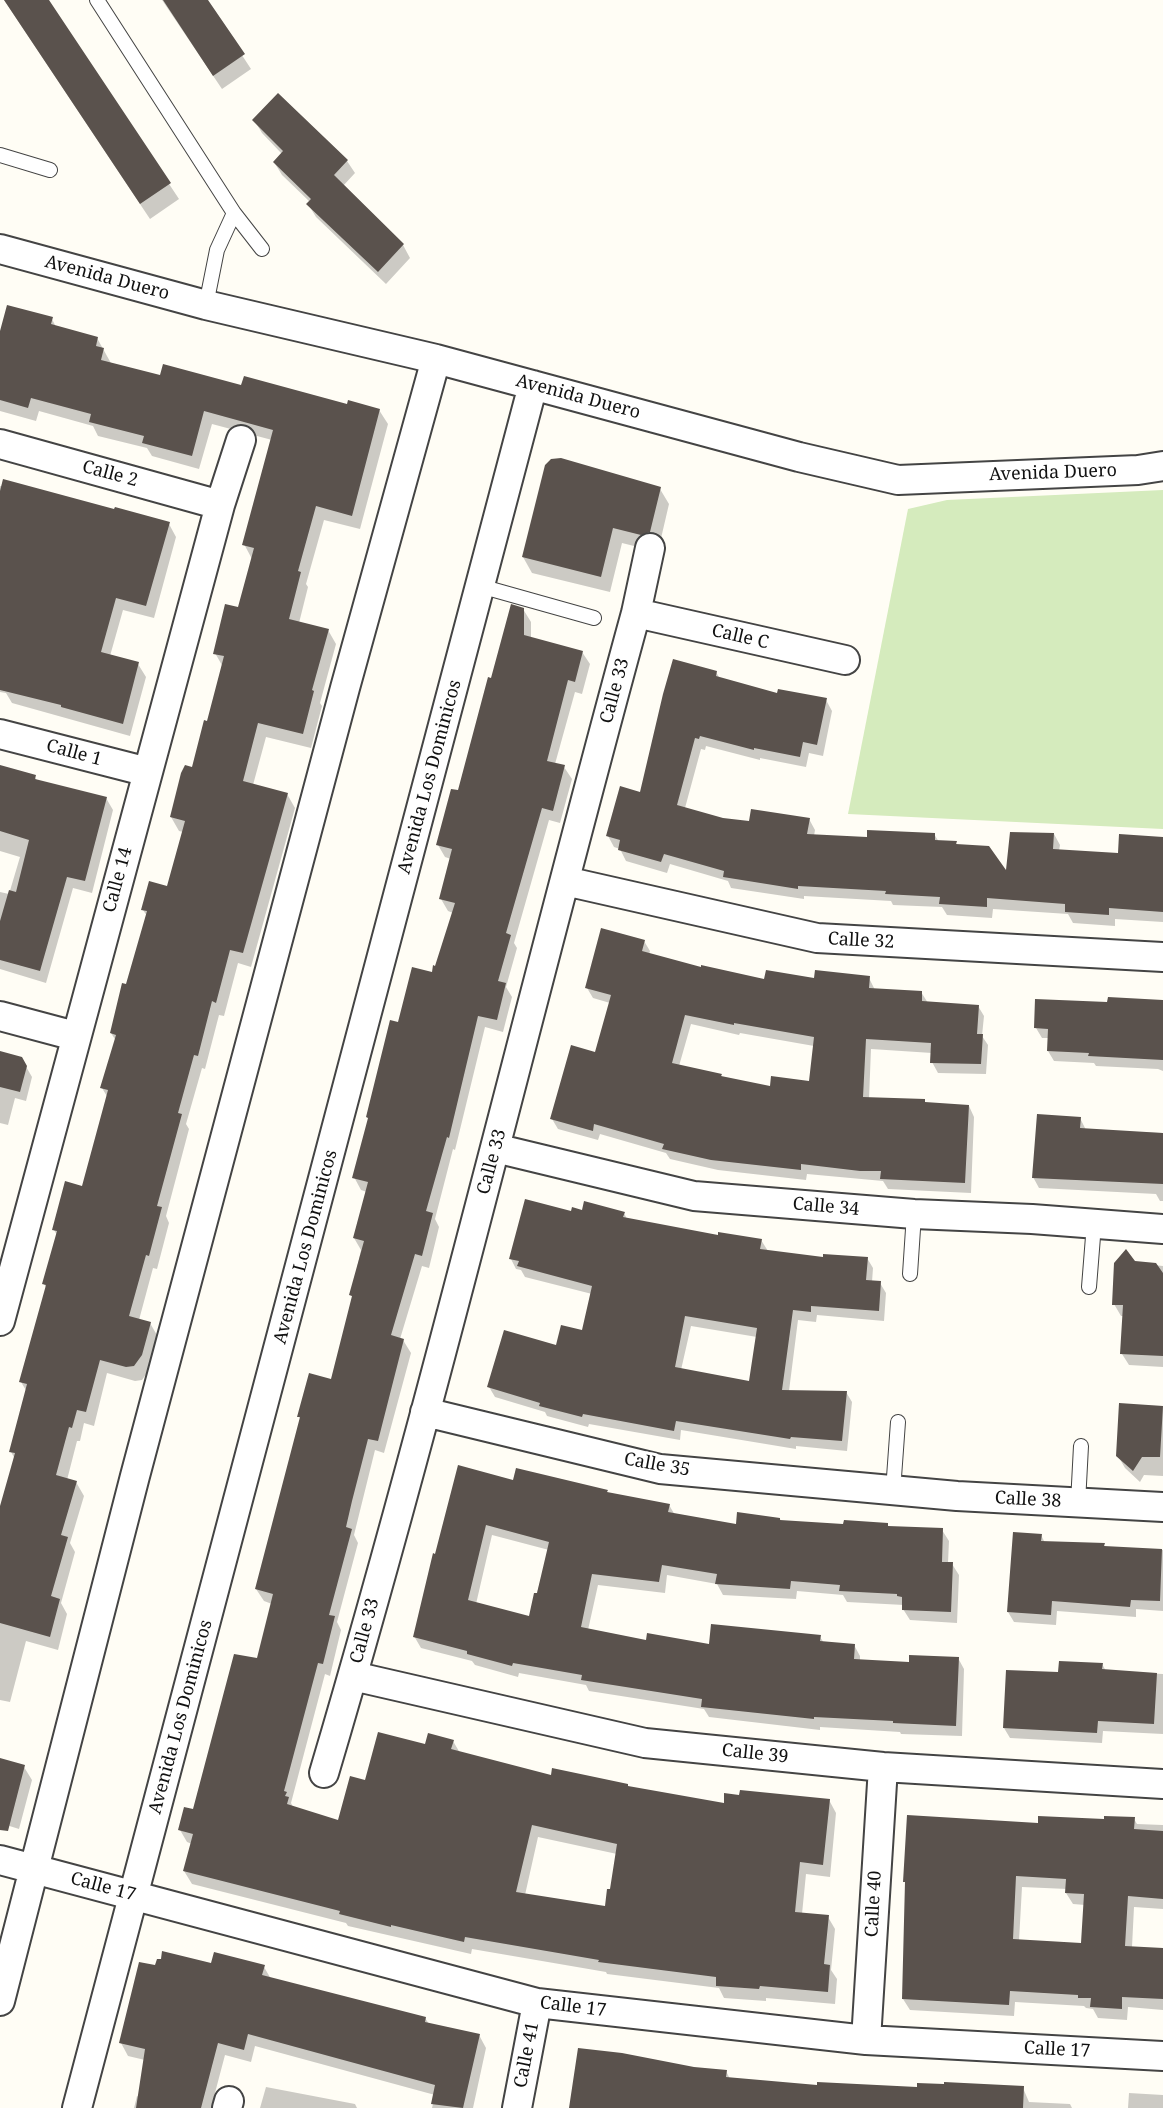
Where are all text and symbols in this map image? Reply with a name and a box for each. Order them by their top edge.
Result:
street label: Avenida Duero [42,251,172,305]
street label: Avenida Duero [513,370,643,424]
street label: Calle 2 [80,456,140,492]
street label: Avenida Duero [989,460,1117,486]
street label: Calle C [709,620,771,654]
street label: Calle 33 [596,656,634,726]
street label: Avenida Los Dominicos [394,677,466,877]
street label: Calle 1 [44,735,104,771]
street label: Calle 14 [99,845,137,915]
street label: Calle 32 [827,928,895,954]
street label: Calle 33 [473,1127,511,1197]
street label: Avenida Los Dominicos [270,1147,342,1347]
street label: Calle 34 [792,1193,860,1221]
street label: Calle 35 [622,1449,692,1481]
street label: Calle 38 [994,1487,1062,1513]
street label: Calle 33 [346,1596,384,1666]
street label: Avenida Los Dominicos [145,1617,217,1817]
street label: Calle 39 [721,1740,789,1768]
street label: Calle 17 [68,1868,138,1906]
street label: Calle 40 [861,1870,887,1938]
street label: Calle 17 [539,1992,607,2022]
street label: Calle 41 [510,2020,544,2090]
street label: Calle 17 [1023,2037,1091,2063]

